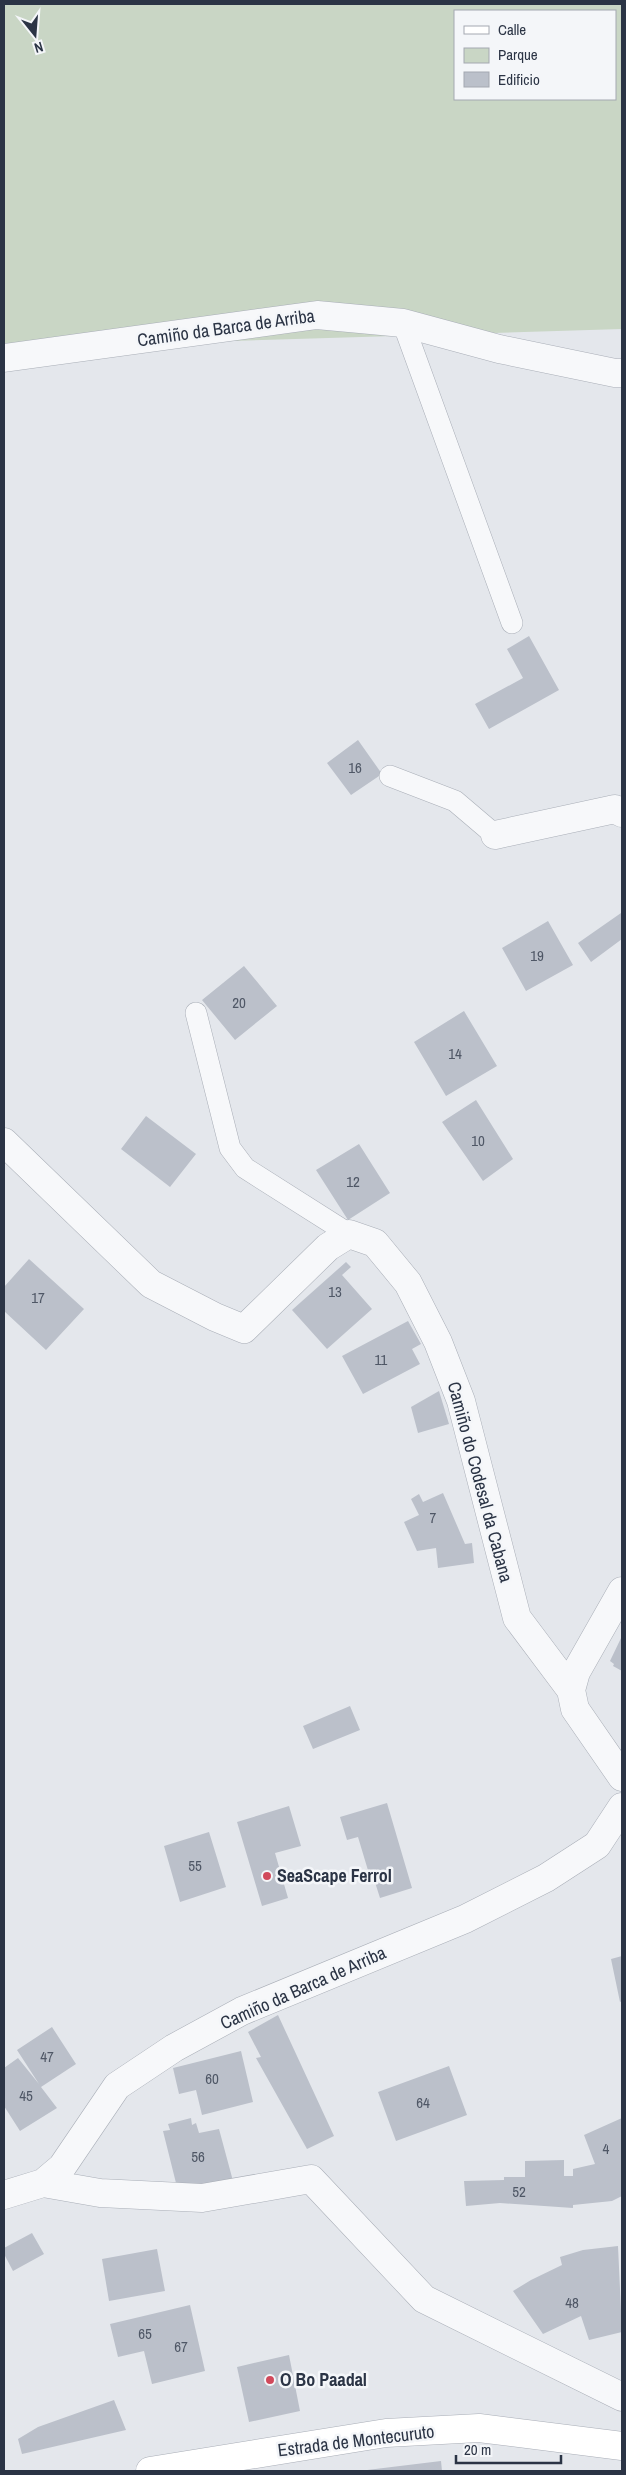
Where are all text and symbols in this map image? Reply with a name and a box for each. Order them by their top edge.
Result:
north arrow [10,10,60,60]
legend [454,10,616,100]
text: Calle [498,19,526,40]
text: N [32,38,45,57]
text: Parque [498,44,538,65]
text: Edificio [498,69,540,90]
street label: Camiño da Barca de Arriba [136,303,316,352]
house number: 16 [348,757,362,778]
house number: 19 [530,945,544,966]
house number: 20 [232,992,246,1013]
house number: 14 [448,1043,462,1064]
house number: 10 [471,1130,485,1151]
house number: 12 [346,1171,360,1192]
house number: 13 [328,1281,342,1302]
house number: 17 [31,1287,45,1308]
house number: 11 [375,1349,388,1370]
street label: Camiño do Codesal da Cabana [442,1379,519,1585]
house number: 7 [430,1507,437,1528]
house number: 55 [188,1855,202,1876]
place label: SeaScape Ferrol [277,1863,392,1888]
marker: SeaScape Ferrol [261,1870,273,1882]
street label: Camiño da Barca de Arriba [216,1940,390,2035]
house number: 47 [40,2046,54,2067]
house number: 60 [205,2068,219,2089]
house number: 45 [19,2085,33,2106]
house number: 64 [416,2092,430,2113]
house number: 4 [603,2138,610,2159]
house number: 56 [191,2146,205,2167]
house number: 52 [512,2181,526,2202]
house number: 48 [565,2292,579,2313]
house number: 65 [138,2323,152,2344]
house number: 67 [174,2336,188,2357]
place label: O Bo Paadal [280,2367,367,2392]
marker: O Bo Paadal [264,2374,276,2386]
street label: Estrada de Montecuruto [276,2418,436,2463]
scale bar [456,2432,561,2464]
text: 20 m [464,2439,491,2460]

